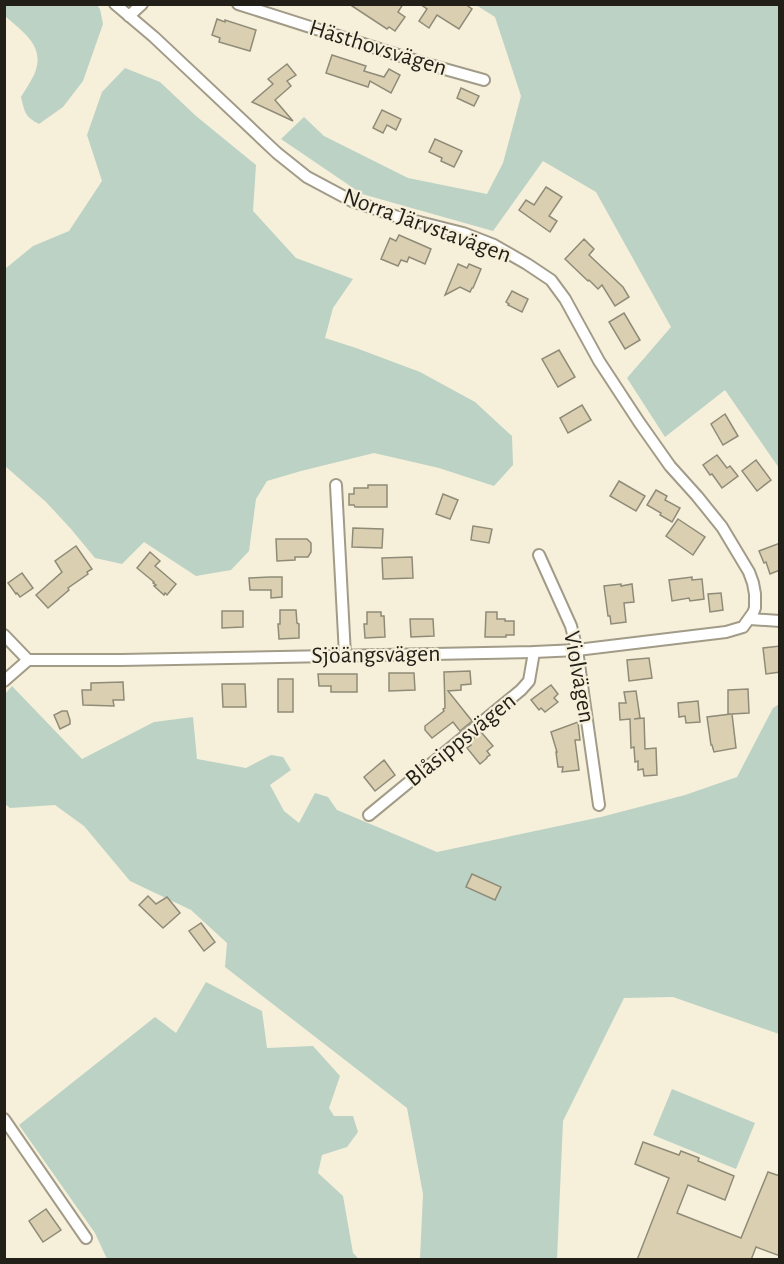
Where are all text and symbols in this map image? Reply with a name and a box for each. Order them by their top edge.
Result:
street label: Hästhovsvägen [306,16,450,80]
street label: Norra Järvstavägen [340,184,514,268]
street label: Violvägen [559,629,599,725]
street label: Sjöängsvägen [311,642,441,668]
street label: Blåsippsvägen [401,689,521,791]

